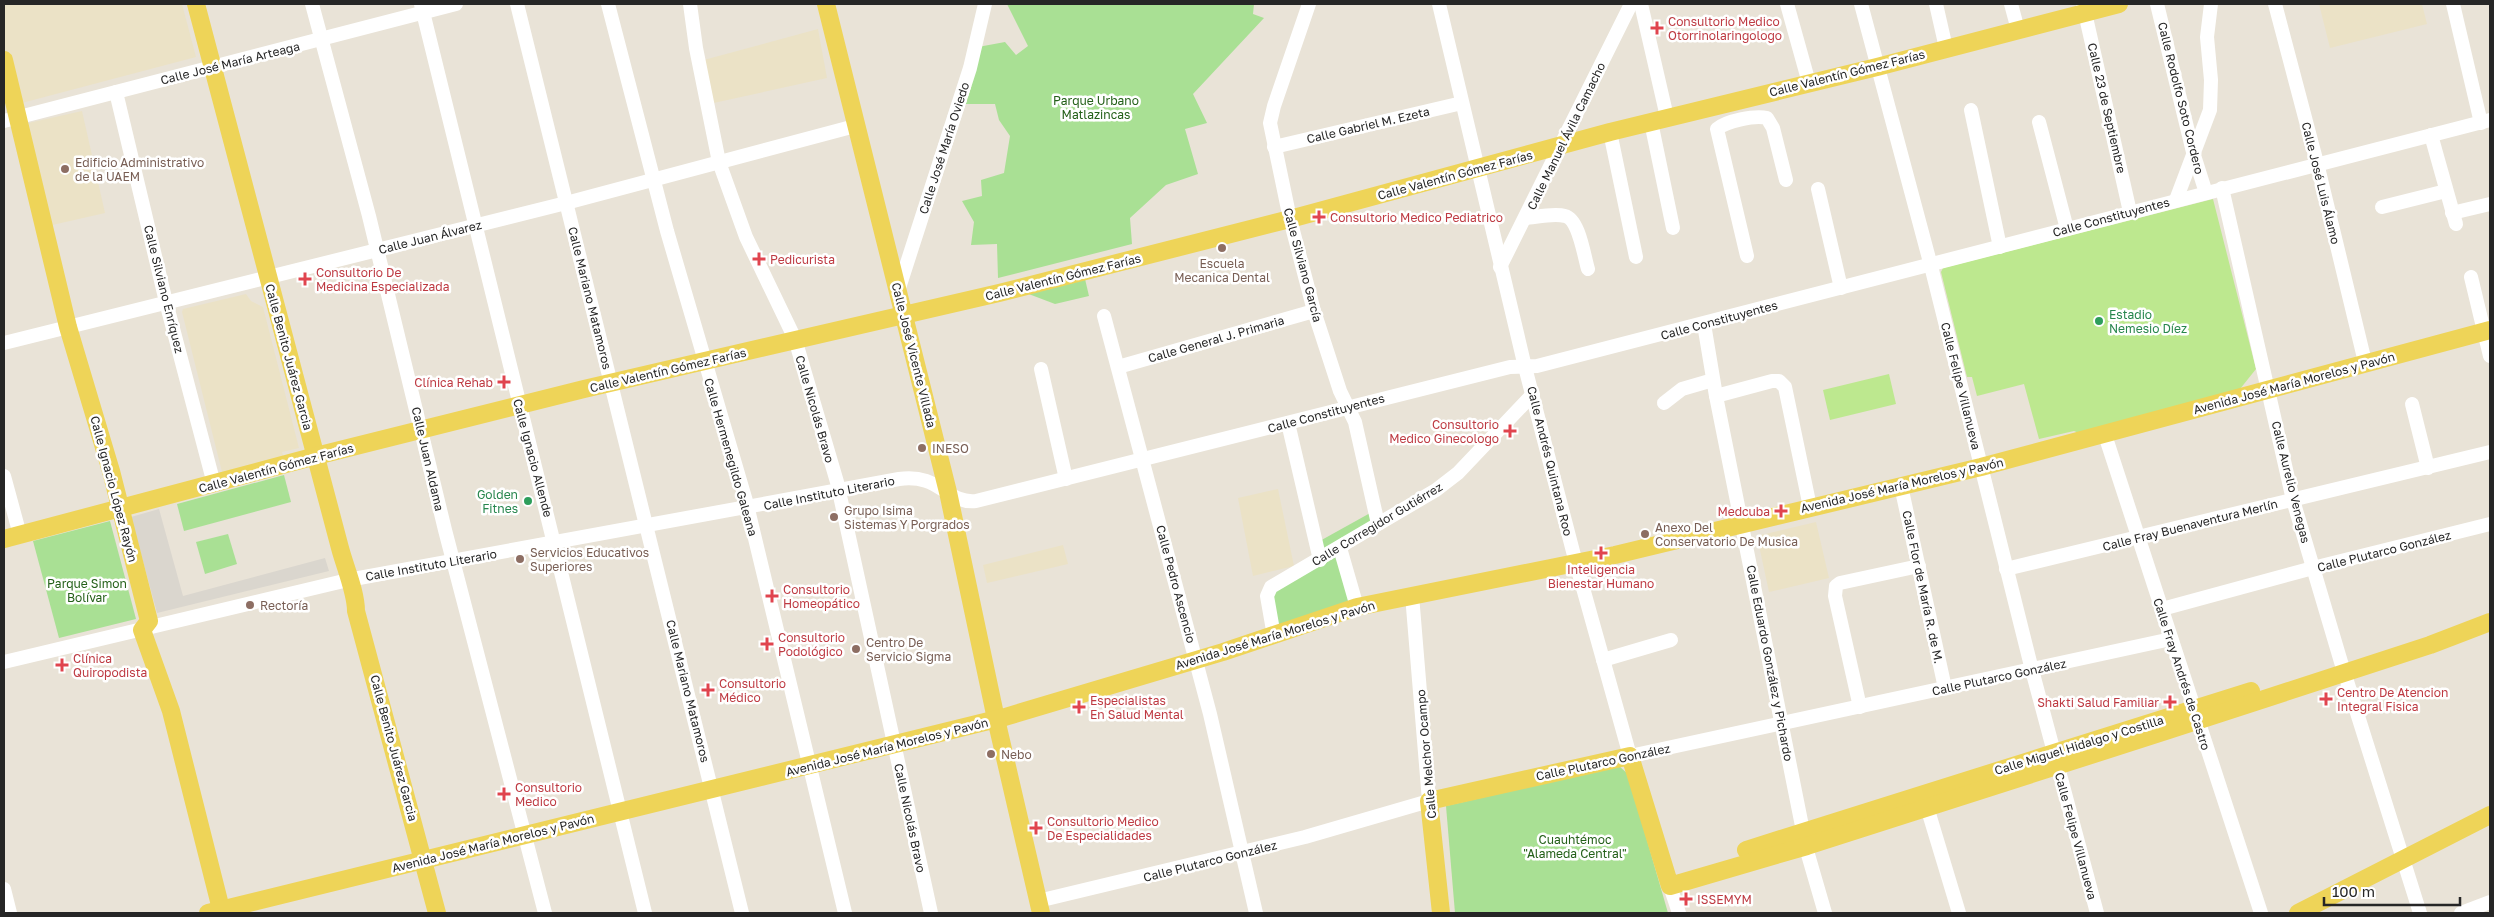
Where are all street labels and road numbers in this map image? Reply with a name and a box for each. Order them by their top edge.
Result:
street label: Calle Rodolfo Soto Cordero [2155,20,2207,176]
street label: Calle José María Arteaga [159,38,301,88]
street label: Calle 23 de Septiembre [2085,41,2129,175]
street label: Calle Valentín Gómez Farías [1768,46,1926,100]
street label: Calle Manuel Ávila Camacho [1524,60,1608,212]
street label: Calle José María Oviedo [916,80,972,216]
street label: Calle Gabriel M. Ezeta [1305,104,1431,146]
street label: Calle José Luis Álamo [2299,120,2343,246]
street label: Calle Valentín Gómez Farías [1376,147,1534,203]
street label: Calle Constituyentes [2051,194,2171,240]
street label: Calle Silviano García [1281,206,1325,324]
street label: Calle Juan Álvarez [377,217,483,257]
street label: Calle Silviano Enríquez [141,223,187,355]
street label: Calle Mariano Matamoros [565,225,615,371]
street label: Calle Valentín Gómez Farías [984,250,1142,304]
street label: Calle José Vicente Villada [889,281,939,429]
street label: Calle Benito Juárez Garcia [262,282,316,432]
street label: Calle Constituyentes [1659,297,1779,343]
street label: Calle General J. Primaria [1146,312,1286,366]
street label: Calle Felipe Villanueva [1938,321,1984,451]
street label: Calle Valentín Gómez Farías [588,345,748,395]
street label: Avenida José María Morelos y Pavón [2192,349,2396,417]
street label: Calle Nicolás Bravo [792,353,838,465]
street label: Calle Hermenegildo Galeana [701,376,761,538]
street label: Calle Andrés Quintana Roo [1524,385,1576,537]
street label: Calle Constituyentes [1266,390,1386,436]
street label: Calle Ignacio Allende [510,397,556,519]
street label: Calle Juan Aldama [409,405,447,513]
street label: Calle Ignacio López Rayón [87,414,141,564]
street label: Calle Aurelio Venegas [2269,419,2313,545]
street label: Calle Valentín Gómez Farías [197,440,355,496]
street label: Avenida José María Morelos y Pavón [1799,454,2005,516]
street label: Calle Instituto Literario [762,473,896,513]
street label: Calle Corregidor Gutiérrez [1309,479,1445,569]
street label: Calle Fray Buenaventura Merlín [2101,496,2279,554]
street label: Calle Flor de María R. de M. [1899,509,1947,665]
street label: Calle Pedro Ascencio [1153,523,1199,645]
street label: Calle Plutarco González [2316,527,2452,575]
street label: Calle Instituto Literario [364,546,498,584]
street label: Calle Eduardo González y Pichardo [1744,564,1796,762]
street label: Calle Fray Andrés de Castro [2150,596,2214,752]
street label: Avenida José María Morelos y Pavón [1173,597,1377,673]
street label: Calle Mariano Matamoros [663,618,713,764]
street label: Calle Plutarco González [1930,655,2068,699]
street label: Calle Benito Juárez Garcia [367,673,421,823]
street label: Calle Melchor Ocampo [1413,689,1439,819]
street label: Calle Miguel Hidalgo y Costilla [1993,712,2165,778]
street label: Avenida José María Morelos y Pavón [784,715,990,779]
street label: Calle Plutarco González [1534,740,1672,784]
street label: Calle Nicolás Bravo [891,762,929,874]
street label: Calle Felipe Villanueva [2052,771,2100,901]
street label: Avenida José María Morelos y Pavón [390,811,596,875]
street label: Calle Plutarco González [1142,837,1278,885]

